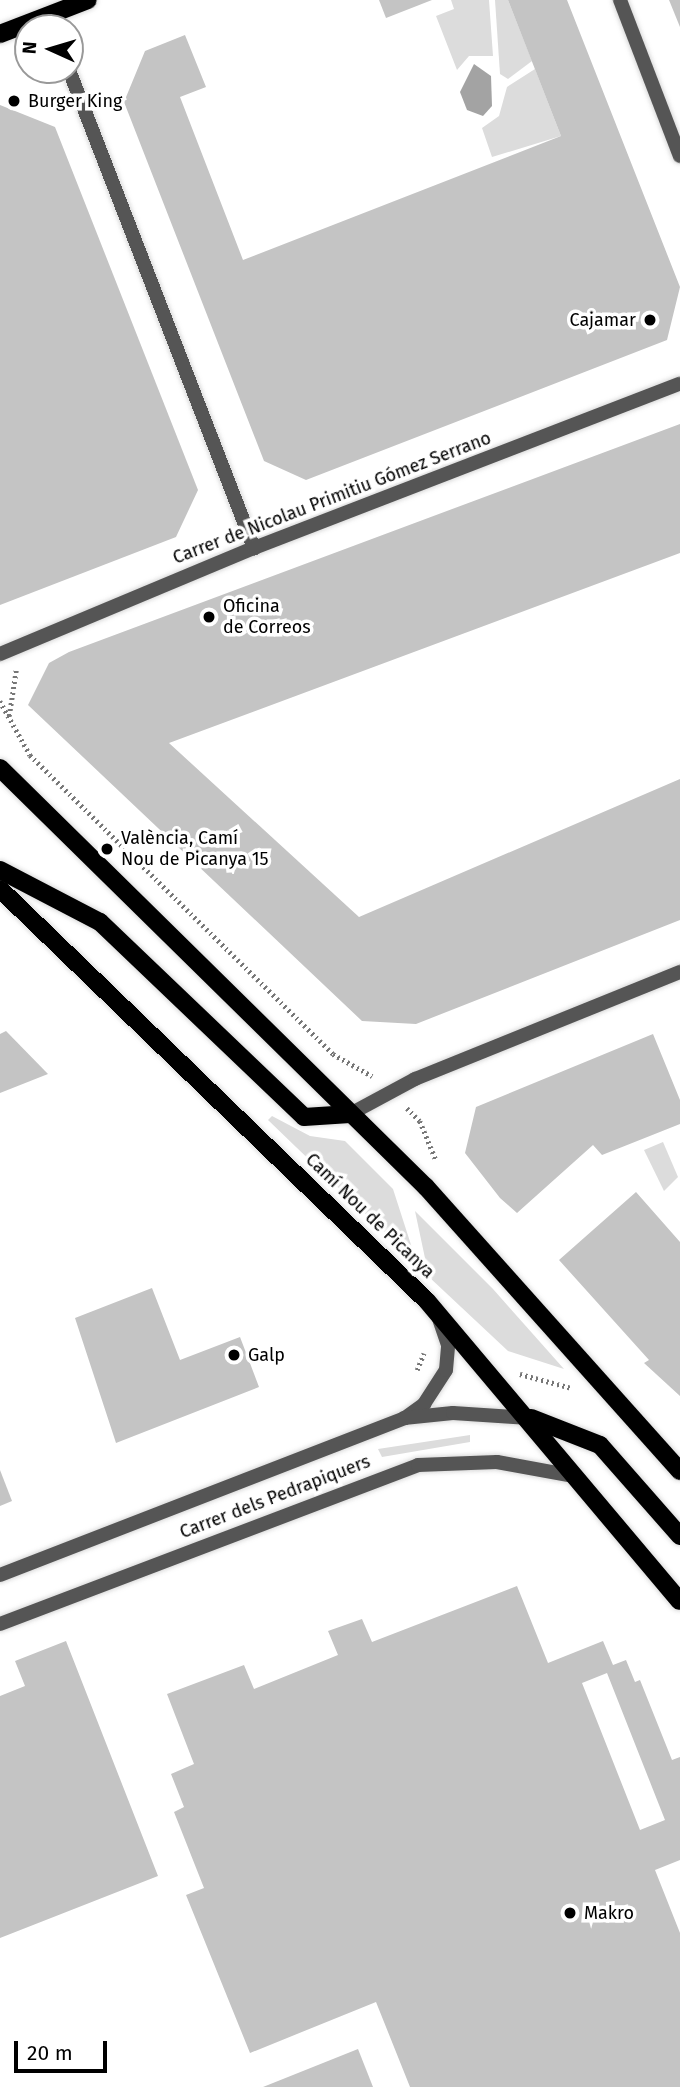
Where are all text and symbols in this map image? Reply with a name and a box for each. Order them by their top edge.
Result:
north arrow [14,14,84,84]
text: N [18,41,41,55]
place label: Burger King [28,90,122,112]
marker: Burger King [6,93,22,109]
place label: Cajamar [569,309,636,331]
marker: Cajamar [642,312,658,328]
street label: Carrer de Nicolau Primitiu Gómez Serrano [170,427,494,569]
place label: Oficina de Correos [223,596,311,638]
marker: Oficina de Correos [201,609,217,625]
place label: València, Camí Nou de Picanya 15 [121,828,269,870]
marker: València, Camí Nou de Picanya 15 [99,841,115,857]
street label: Camí Nou de Picanya [301,1149,439,1283]
place label: Galp [248,1344,285,1366]
marker: Galp [226,1347,242,1363]
street label: Carrer dels Pedrapiquers [177,1451,373,1543]
place label: Makro [584,1902,634,1924]
marker: Makro [562,1905,578,1921]
scale bar [18,2028,110,2072]
text: 20 m [27,2040,73,2066]

